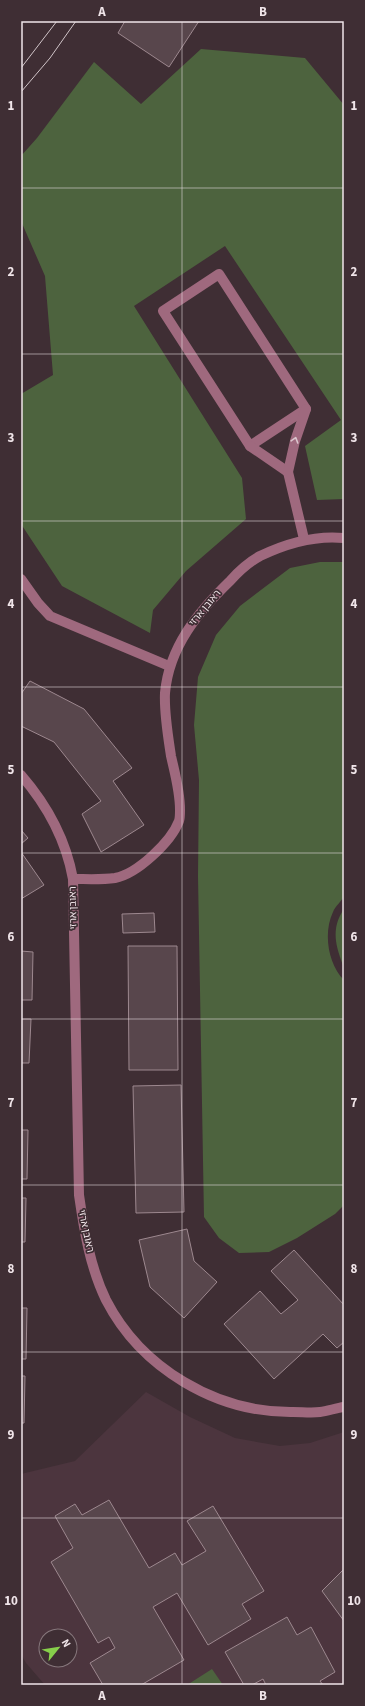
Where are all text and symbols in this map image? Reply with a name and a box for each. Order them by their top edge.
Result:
text: A [97,3,106,21]
text: B [259,3,267,21]
text: 1 [8,97,15,115]
text: 1 [351,97,358,115]
text: 2 [8,263,15,281]
text: 2 [351,263,358,281]
text: 3 [8,429,15,447]
text: 3 [351,429,358,447]
one-way arrow [290,437,299,444]
street label: ראובן ארזי [186,587,224,629]
text: 4 [8,595,15,613]
text: 4 [351,595,358,613]
text: 5 [8,761,15,779]
text: 5 [351,761,358,779]
street label: ראובן ארזי [66,886,80,930]
text: 6 [8,928,15,946]
text: 6 [351,928,358,946]
text: 7 [8,1094,15,1112]
text: 7 [351,1094,358,1112]
street label: ראובן ארזי [75,1208,97,1254]
text: 8 [8,1260,15,1278]
text: 8 [351,1260,358,1278]
text: 9 [8,1426,15,1444]
text: 9 [351,1426,358,1444]
text: 10 [4,1592,18,1610]
text: 10 [347,1592,361,1610]
north arrow [38,1628,78,1668]
text: N [58,1636,75,1650]
text: A [97,1687,106,1705]
text: B [259,1687,267,1705]

